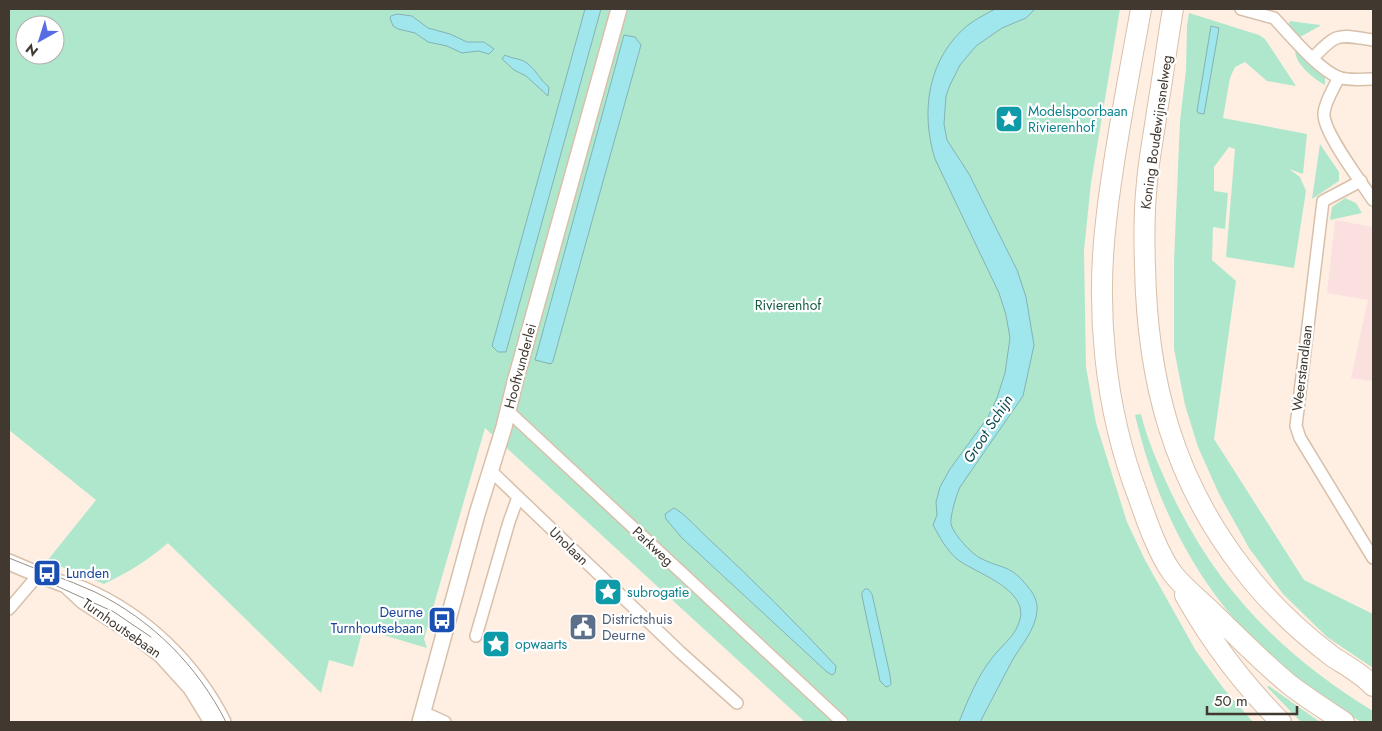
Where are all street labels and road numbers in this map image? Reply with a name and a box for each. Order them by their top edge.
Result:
street label: Koning Boudewijnsnelweg [1135,54,1177,210]
street label: Hooftvunderlei [499,321,541,411]
street label: Weerstandlaan [1287,324,1317,412]
street label: Unolaan [545,522,593,570]
street label: Parkweg [628,522,678,570]
street label: Turnhoutsebaan [78,593,166,663]

